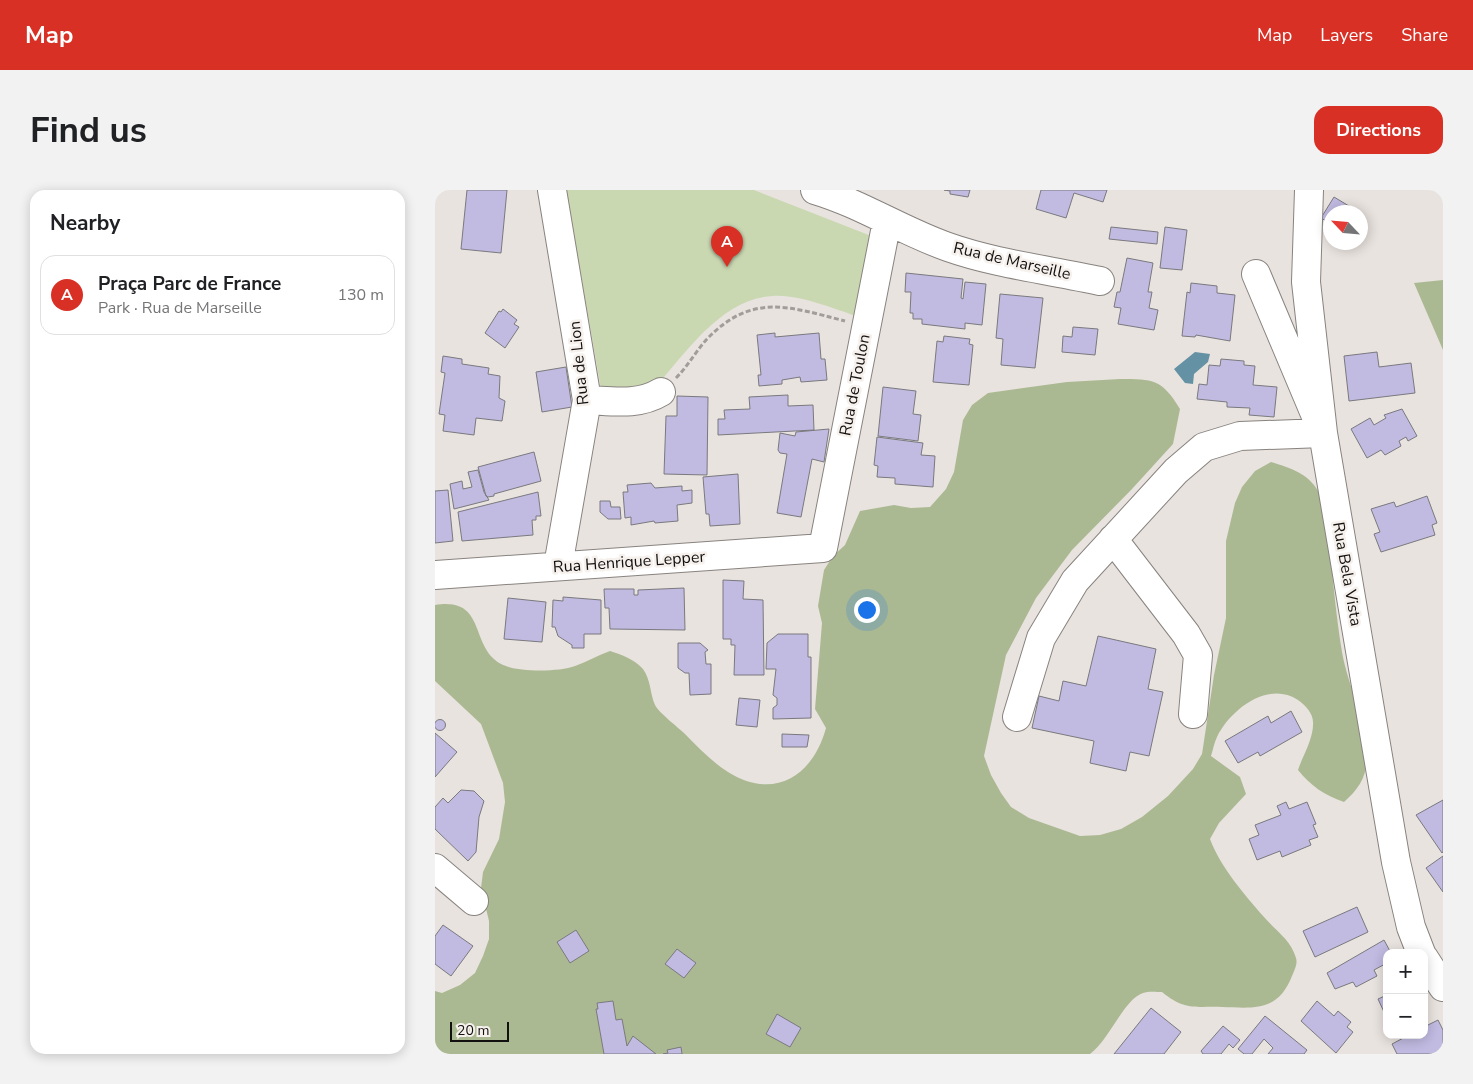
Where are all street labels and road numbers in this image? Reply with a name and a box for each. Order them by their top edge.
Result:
street label: Rua de Marseille [951,237,1073,285]
street label: Rua de Lion [564,320,594,406]
street label: Rua de Toulon [834,332,876,438]
street label: Rua Bela Vista [1327,520,1367,628]
street label: Rua Henrique Lepper [552,546,706,578]

